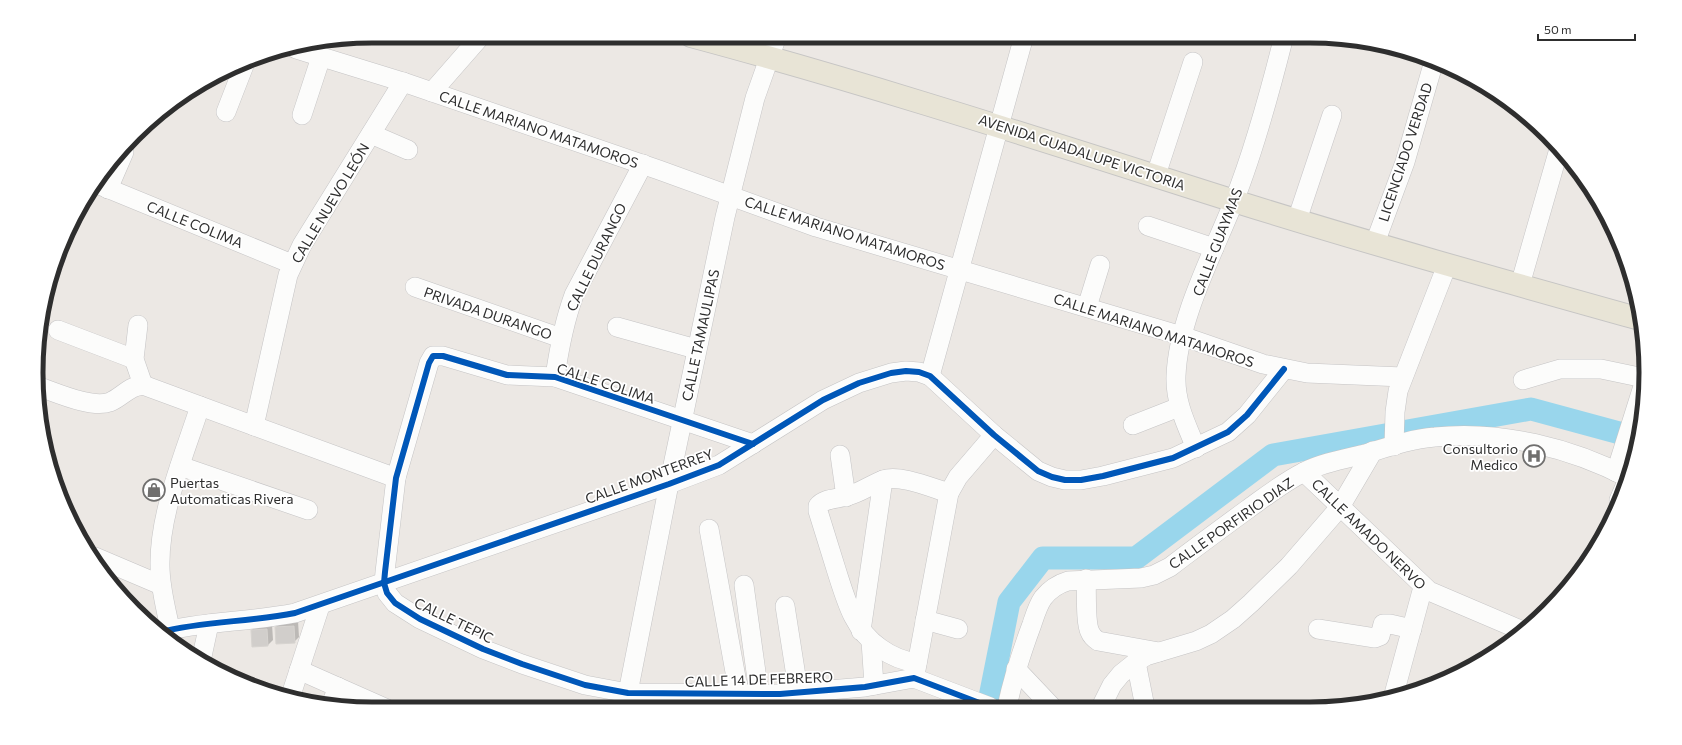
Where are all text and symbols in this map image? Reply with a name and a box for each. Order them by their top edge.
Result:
scale bar [1538,16,1635,42]
text: 50 m [1544,22,1572,36]
street label: LICENCIADO VERDAD [1374,80,1436,224]
street label: CALLE MARIANO MATAMOROS [437,87,641,171]
street label: AVENIDA GUADALUPE VICTORIA [976,110,1188,194]
street label: CALLE NUEVO LEÓN [287,140,373,266]
street label: CALLE GUAYMAS [1189,186,1245,298]
street label: CALLE MARIANO MATAMOROS [743,193,947,273]
street label: CALLE COLIMA [144,197,246,251]
street label: CALLE DURANGO [562,200,630,314]
street label: CALLE TAMAULIPAS [678,267,722,403]
street label: PRIVADA DURANGO [422,283,554,343]
street label: CALLE MARIANO MATAMOROS [1052,290,1256,370]
street label: CALLE COLIMA [555,359,658,407]
place label: Consultorio Medico [1443,440,1518,473]
hospital icon: Consultorio Medico [1521,443,1547,469]
street label: CALLE MONTERREY [583,445,715,507]
street label: CALLE PORFIRIO DIAZ [1165,473,1297,573]
place label: Puertas Automaticas Rivera [170,474,294,507]
street label: CALLE AMADO NERVO [1308,475,1430,593]
shop icon: Puertas Automaticas Rivera [141,477,167,503]
street label: CALLE TEPIC [412,594,496,646]
street label: CALLE 14 DE FEBRERO [685,668,833,690]

